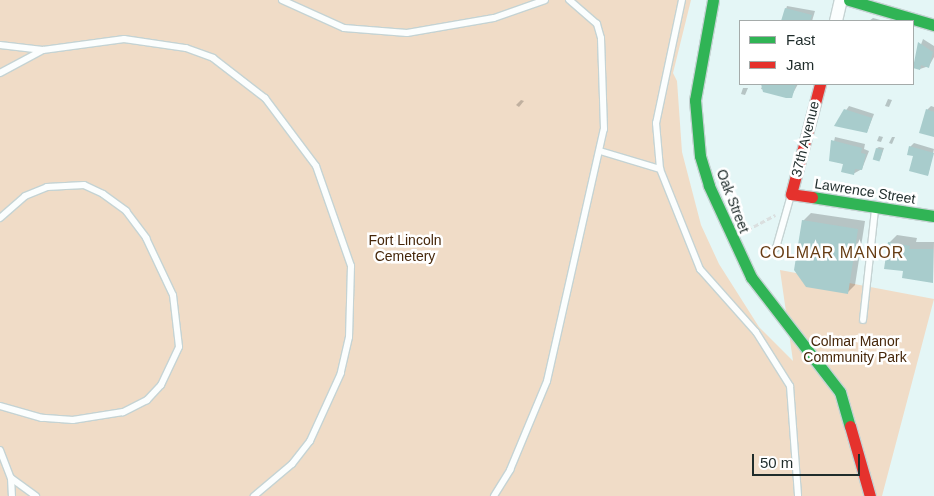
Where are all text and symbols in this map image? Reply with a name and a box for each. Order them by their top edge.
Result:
legend [739,20,914,85]
text: Fast [786,31,815,48]
text: Jam [786,56,814,73]
street label: 37th Avenue [787,99,823,179]
street label: Oak Street [713,167,753,235]
street label: Lawrence Street [813,175,917,207]
park label: Fort Lincoln Cemetery [368,232,442,264]
district label: COLMAR MANOR [758,243,906,263]
park label: Colmar Manor Community Park [803,333,907,366]
scale bar [754,444,862,476]
text: 50 m [760,454,793,471]

